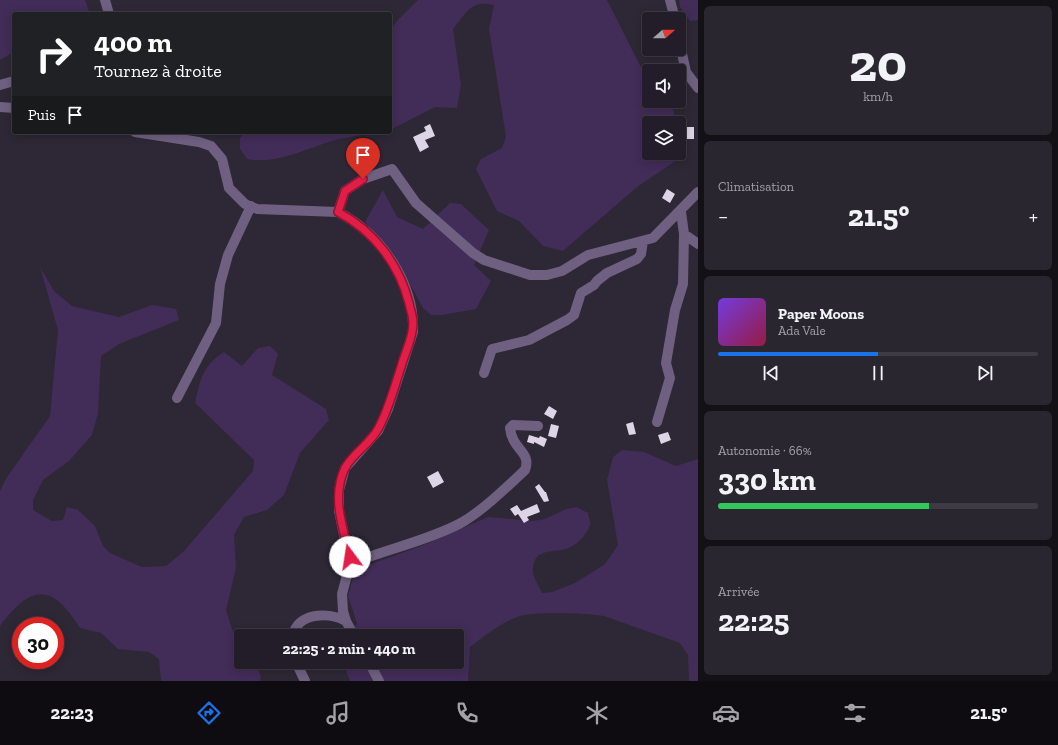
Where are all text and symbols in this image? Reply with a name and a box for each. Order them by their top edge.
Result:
north arrow [642,12,686,56]
map controls [642,12,686,160]
text: 400 m [94,26,172,59]
icon: right [28,28,80,80]
text: 20 [849,32,907,94]
text: Tournez à droite [94,60,222,82]
button: sound [642,64,686,108]
text: km/h [863,89,893,104]
icon: arrive [64,104,86,126]
text: Puis [28,106,56,124]
button: layers [642,116,686,160]
pin [346,138,380,179]
icon: arrive [352,144,374,166]
text: Climatisation [718,179,794,194]
text: 21.5° [848,198,909,234]
text: − [718,203,728,230]
text: + [1029,203,1038,230]
text: Paper Moons [778,305,864,323]
text: Ada Vale [778,323,826,338]
icon: previous [760,362,782,384]
icon: pause [867,362,889,384]
icon: next [974,362,996,384]
text: Autonomie · 66% [718,443,812,458]
text: 330 km [718,462,816,498]
position arrow [329,536,371,578]
text: Arrivée [718,584,759,599]
text: 22:25 [718,603,789,639]
speed limit sign: 30 [12,617,64,669]
text: 22:25 · 2 min · 440 m [283,640,415,658]
icon: directions [195,699,223,727]
icon: music [324,699,352,727]
icon: phone [453,699,481,727]
icon: climate [583,699,611,727]
icon: car [712,699,740,727]
icon: filters [841,699,869,727]
text: 22:23 [51,702,94,724]
text: 21.5° [970,702,1007,724]

